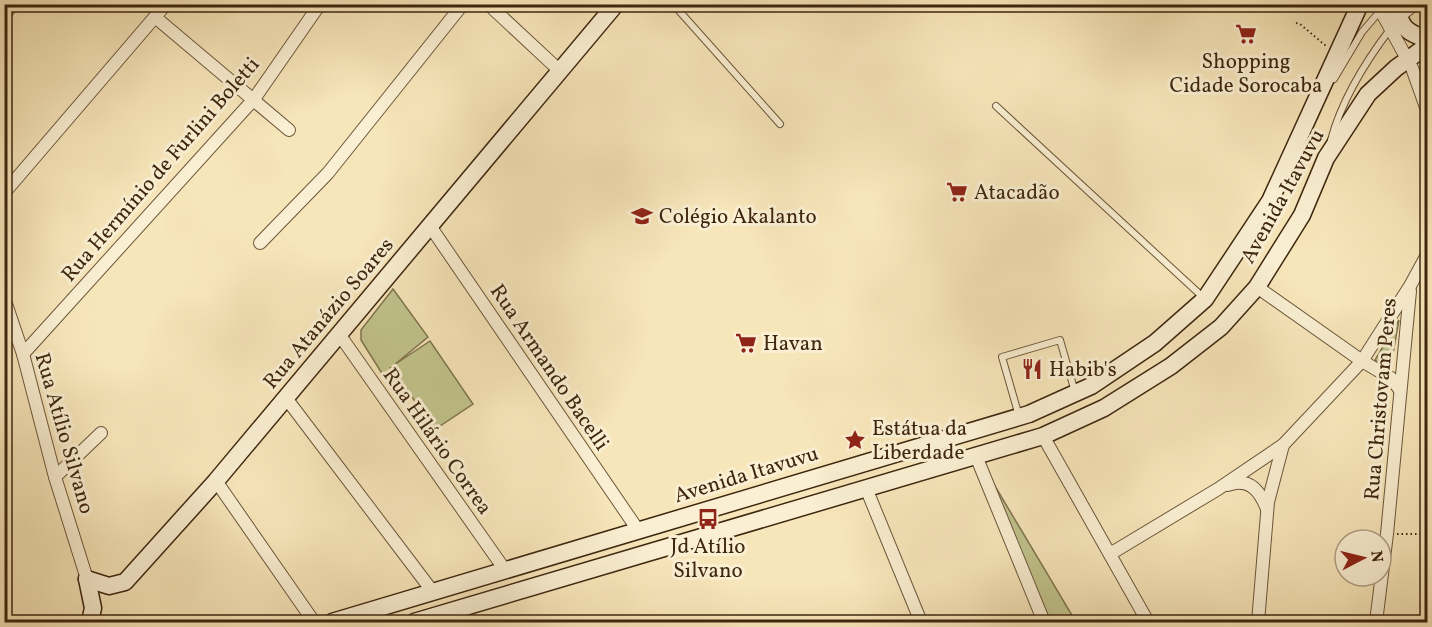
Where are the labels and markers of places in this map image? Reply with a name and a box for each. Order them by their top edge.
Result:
supermarket icon: Shopping Cidade Sorocaba [1234,22,1258,46]
place label: Shopping Cidade Sorocaba [1170,48,1322,101]
place label: Atacadão [974,179,1060,208]
supermarket icon: Atacadão [945,180,969,204]
place label: Colégio Akalanto [659,203,817,232]
school or university icon: Colégio Akalanto [630,204,654,228]
place label: Havan [763,330,823,359]
supermarket icon: Havan [734,331,758,355]
place label: Habib's [1049,356,1117,385]
restaurant icon: Habib's [1020,357,1044,381]
place label: Estátua da Liberdade [872,415,967,468]
place icon: Estátua da Liberdade [843,428,867,452]
bus stop icon: Jd Atílio Silvano [696,507,720,531]
place label: Jd Atílio Silvano [671,533,745,586]

